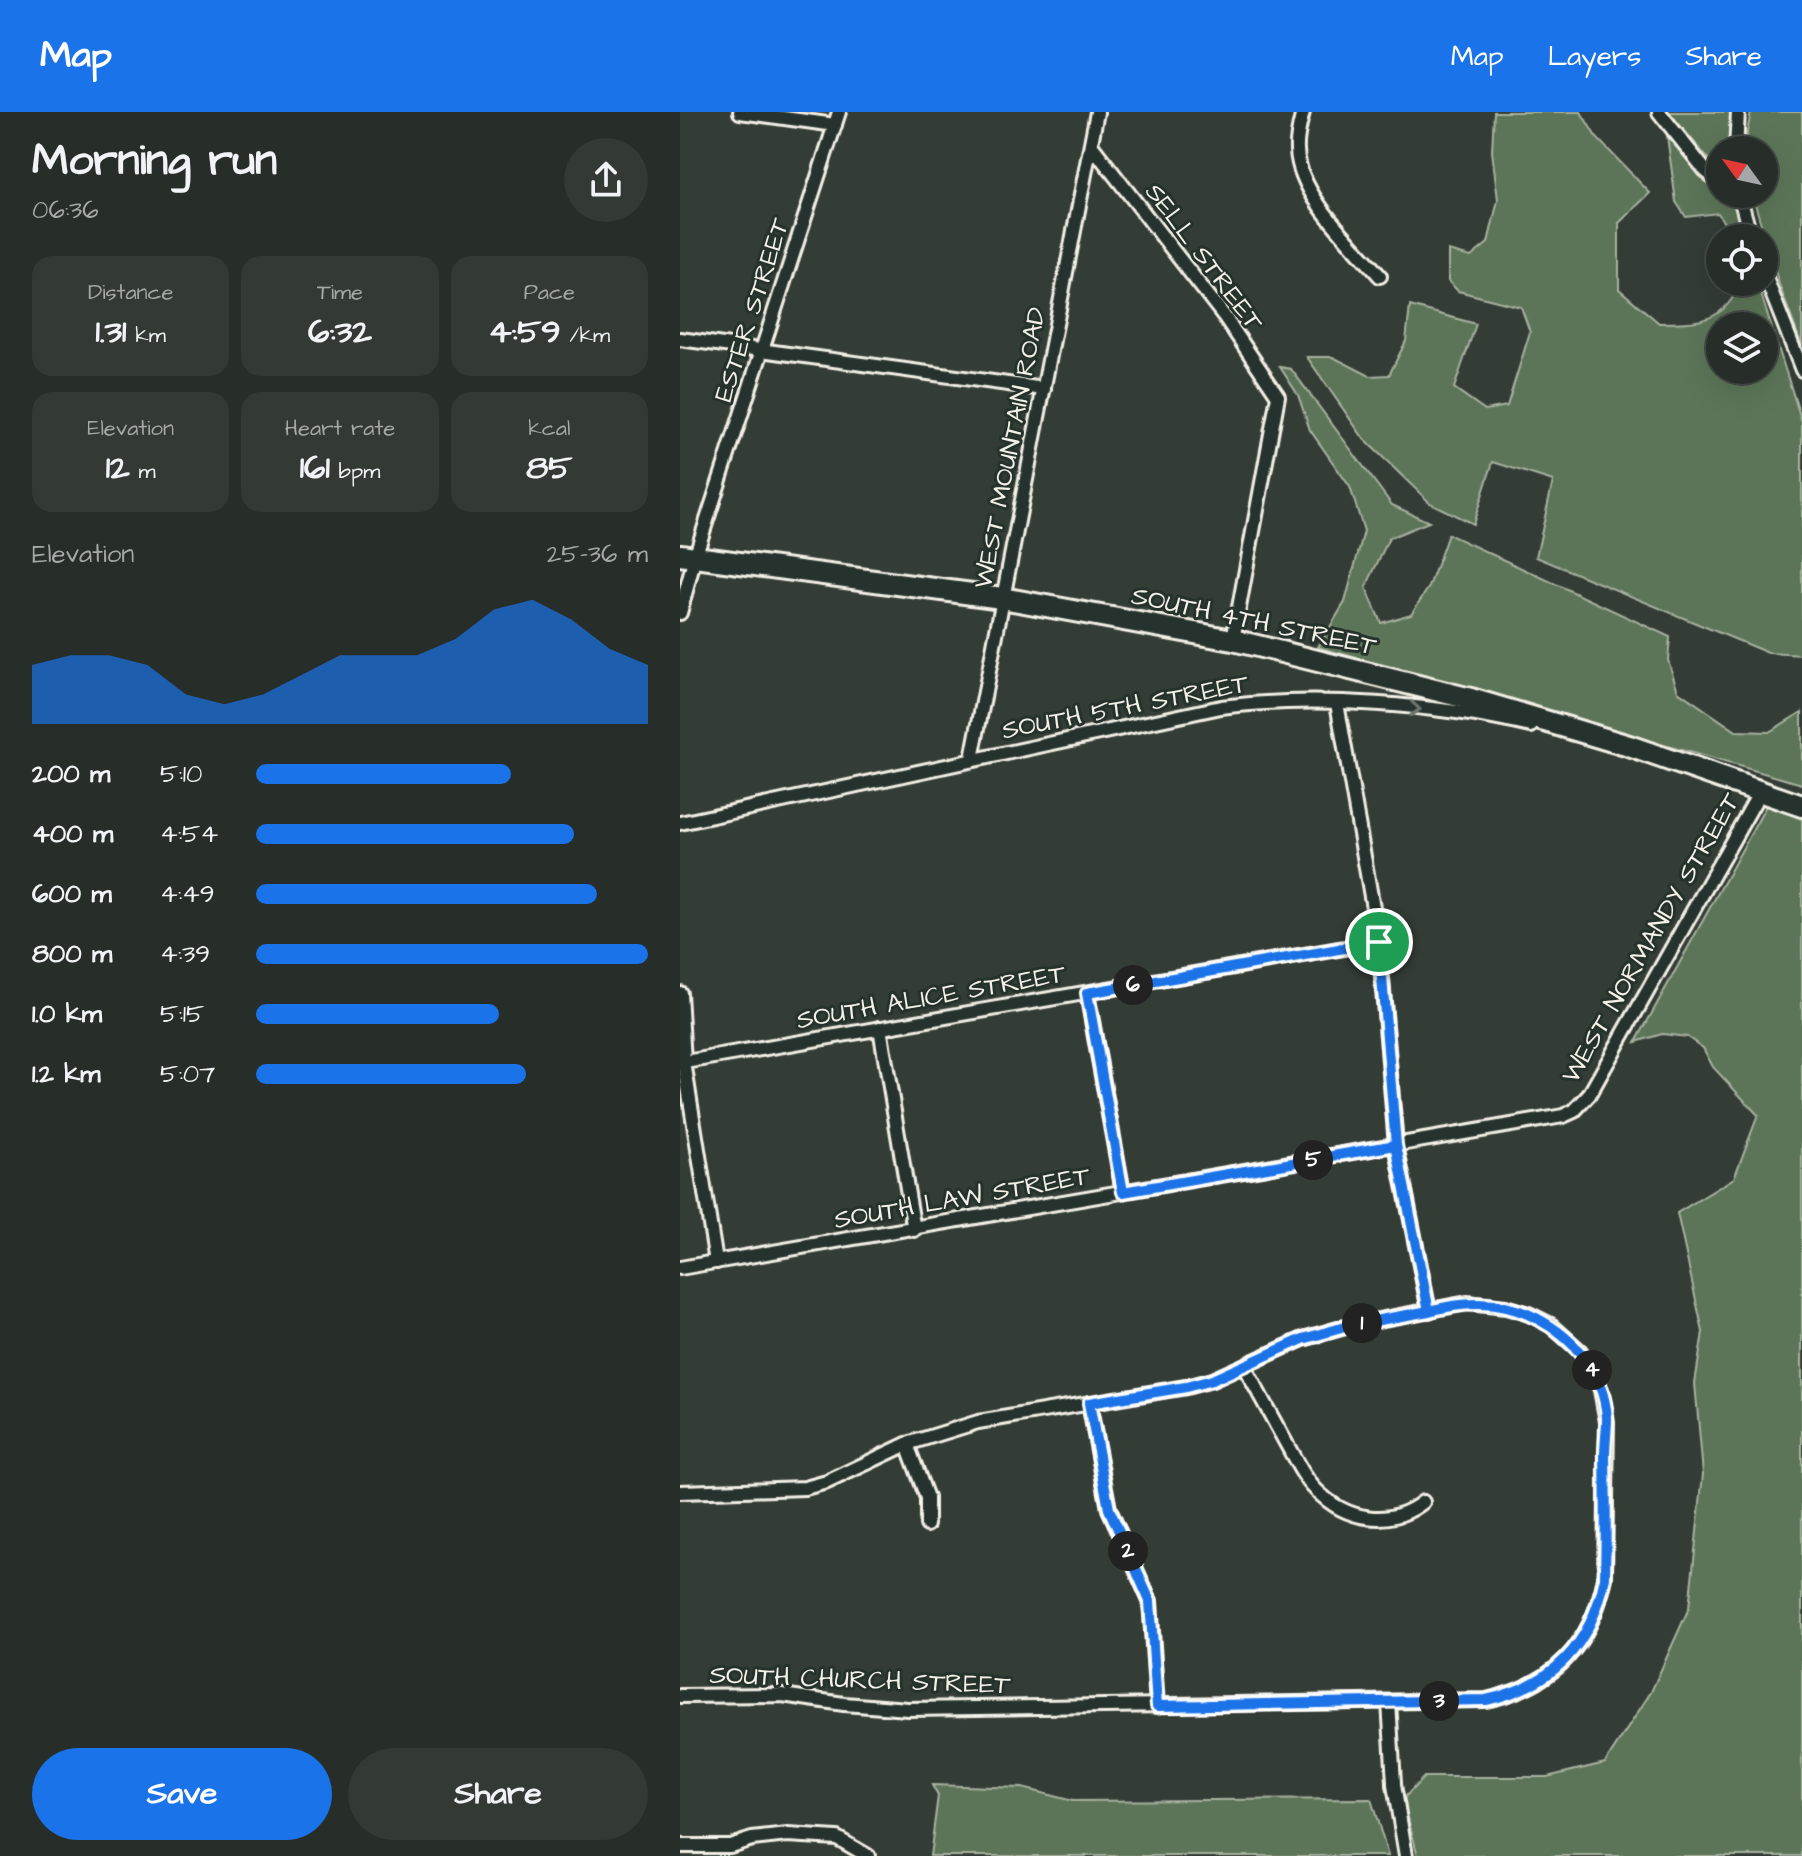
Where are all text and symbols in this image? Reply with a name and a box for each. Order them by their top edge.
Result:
text: Map [40,30,112,82]
text: Map [1451,37,1504,76]
text: Layers [1548,37,1641,76]
text: Share [1685,37,1762,76]
text: Morning run [32,131,277,192]
north arrow [1706,136,1778,208]
map controls [1706,136,1778,384]
button: share [564,138,648,222]
street label: SELL STREET [1136,176,1272,339]
text: 06:36 [32,192,99,228]
street label: ESTER STREET [705,213,799,406]
button: locate [1706,224,1778,296]
text: Distance [88,277,173,308]
text: Time [317,277,363,308]
text: Pace [524,277,575,308]
street label: WEST MOUNTAIN ROAD [965,304,1055,592]
text: 1.31 [96,308,126,356]
text: 6:32 [308,308,372,356]
text: 4:59 [488,308,561,356]
button: layers [1706,312,1778,384]
text: km [126,320,166,351]
text: /km [561,320,610,351]
text: Elevation [87,413,174,444]
text: Heart rate [285,413,395,444]
text: kcal [528,413,570,444]
text: 12 [106,444,130,492]
text: 161 [300,444,330,492]
text: 85 [526,444,572,492]
text: m [130,456,156,487]
text: bpm [330,456,380,487]
text: Elevation [32,536,134,572]
text: 25–36 m [546,536,648,572]
street label: SOUTH 4TH STREET [1128,577,1381,665]
street label: SOUTH 5TH STREET [999,665,1252,749]
one-way arrow [1409,700,1422,717]
text: 200 m [32,756,110,792]
text: 5:10 [160,756,202,792]
street label: WEST NORMANDY STREET [1553,786,1749,1090]
text: 400 m [32,816,113,852]
text: 4:54 [160,816,218,852]
text: 600 m [32,876,112,912]
text: 4:49 [160,876,215,912]
pin [1345,908,1413,976]
icon: arrive [1357,920,1401,964]
text: 800 m [32,936,112,972]
text: 4:39 [160,936,210,972]
street label: SOUTH ALICE STREET [794,955,1069,1038]
pin: 6 [1113,965,1153,1005]
text: 6 [1126,969,1140,1000]
text: 1.0 km [32,996,102,1032]
text: 5:15 [160,996,204,1032]
text: 1.2 km [32,1056,100,1092]
text: 5:07 [160,1056,215,1092]
pin: 5 [1293,1140,1333,1180]
text: 5 [1305,1144,1321,1175]
street label: SOUTH LAW STREET [831,1158,1093,1238]
pin: 1 [1342,1303,1382,1343]
text: 1 [1361,1307,1363,1338]
pin: 4 [1572,1350,1612,1390]
text: 4 [1585,1354,1599,1385]
pin: 2 [1108,1531,1148,1571]
text: 2 [1122,1535,1134,1566]
street label: SOUTH CHURCH STREET [709,1657,1012,1703]
pin: 3 [1419,1681,1459,1721]
text: 3 [1433,1685,1445,1716]
button: Save [32,1748,332,1840]
button: Share [348,1748,648,1840]

